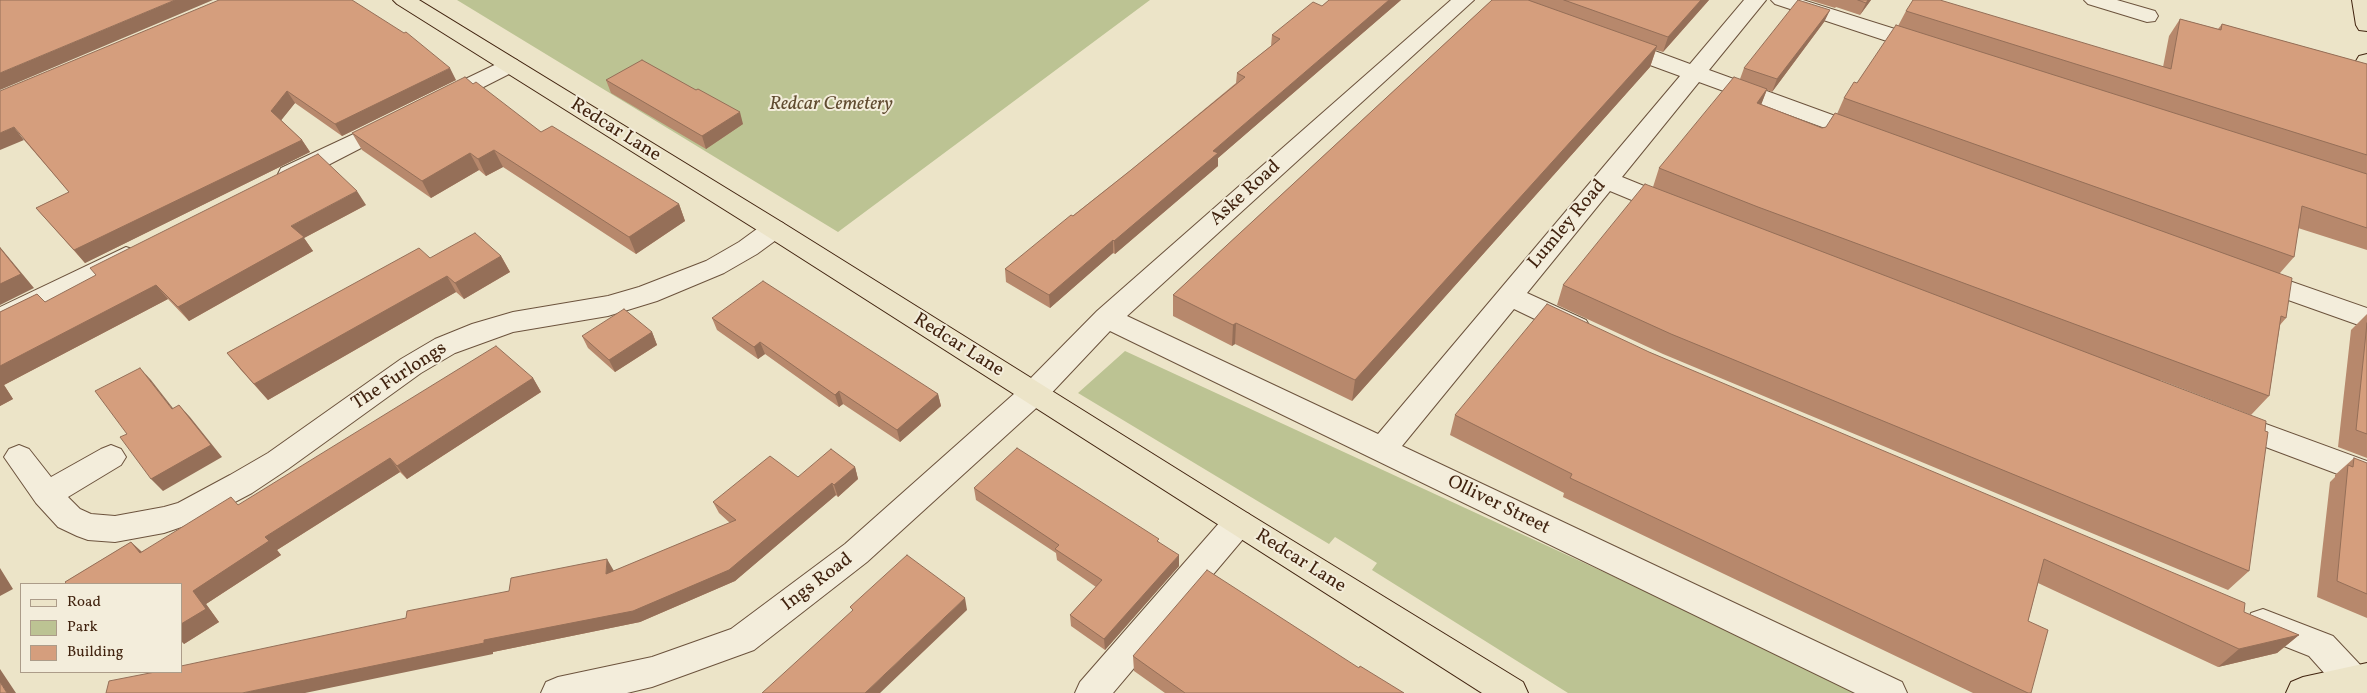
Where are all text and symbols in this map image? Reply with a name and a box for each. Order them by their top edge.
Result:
street label: Redcar Lane [565,94,665,168]
park label: Redcar Cemetery [769,95,893,117]
street label: Aske Road [1206,156,1286,232]
street label: Lumley Road [1524,176,1612,274]
street label: Redcar Lane [908,309,1008,383]
street label: The Furlongs [348,338,452,416]
street label: Olliver Street [1443,471,1553,541]
street label: Redcar Lane [1250,525,1350,599]
street label: Ings Road [778,549,858,617]
legend [20,583,182,673]
text: Road [67,592,101,613]
text: Park [67,617,98,638]
text: Building [67,642,123,663]

